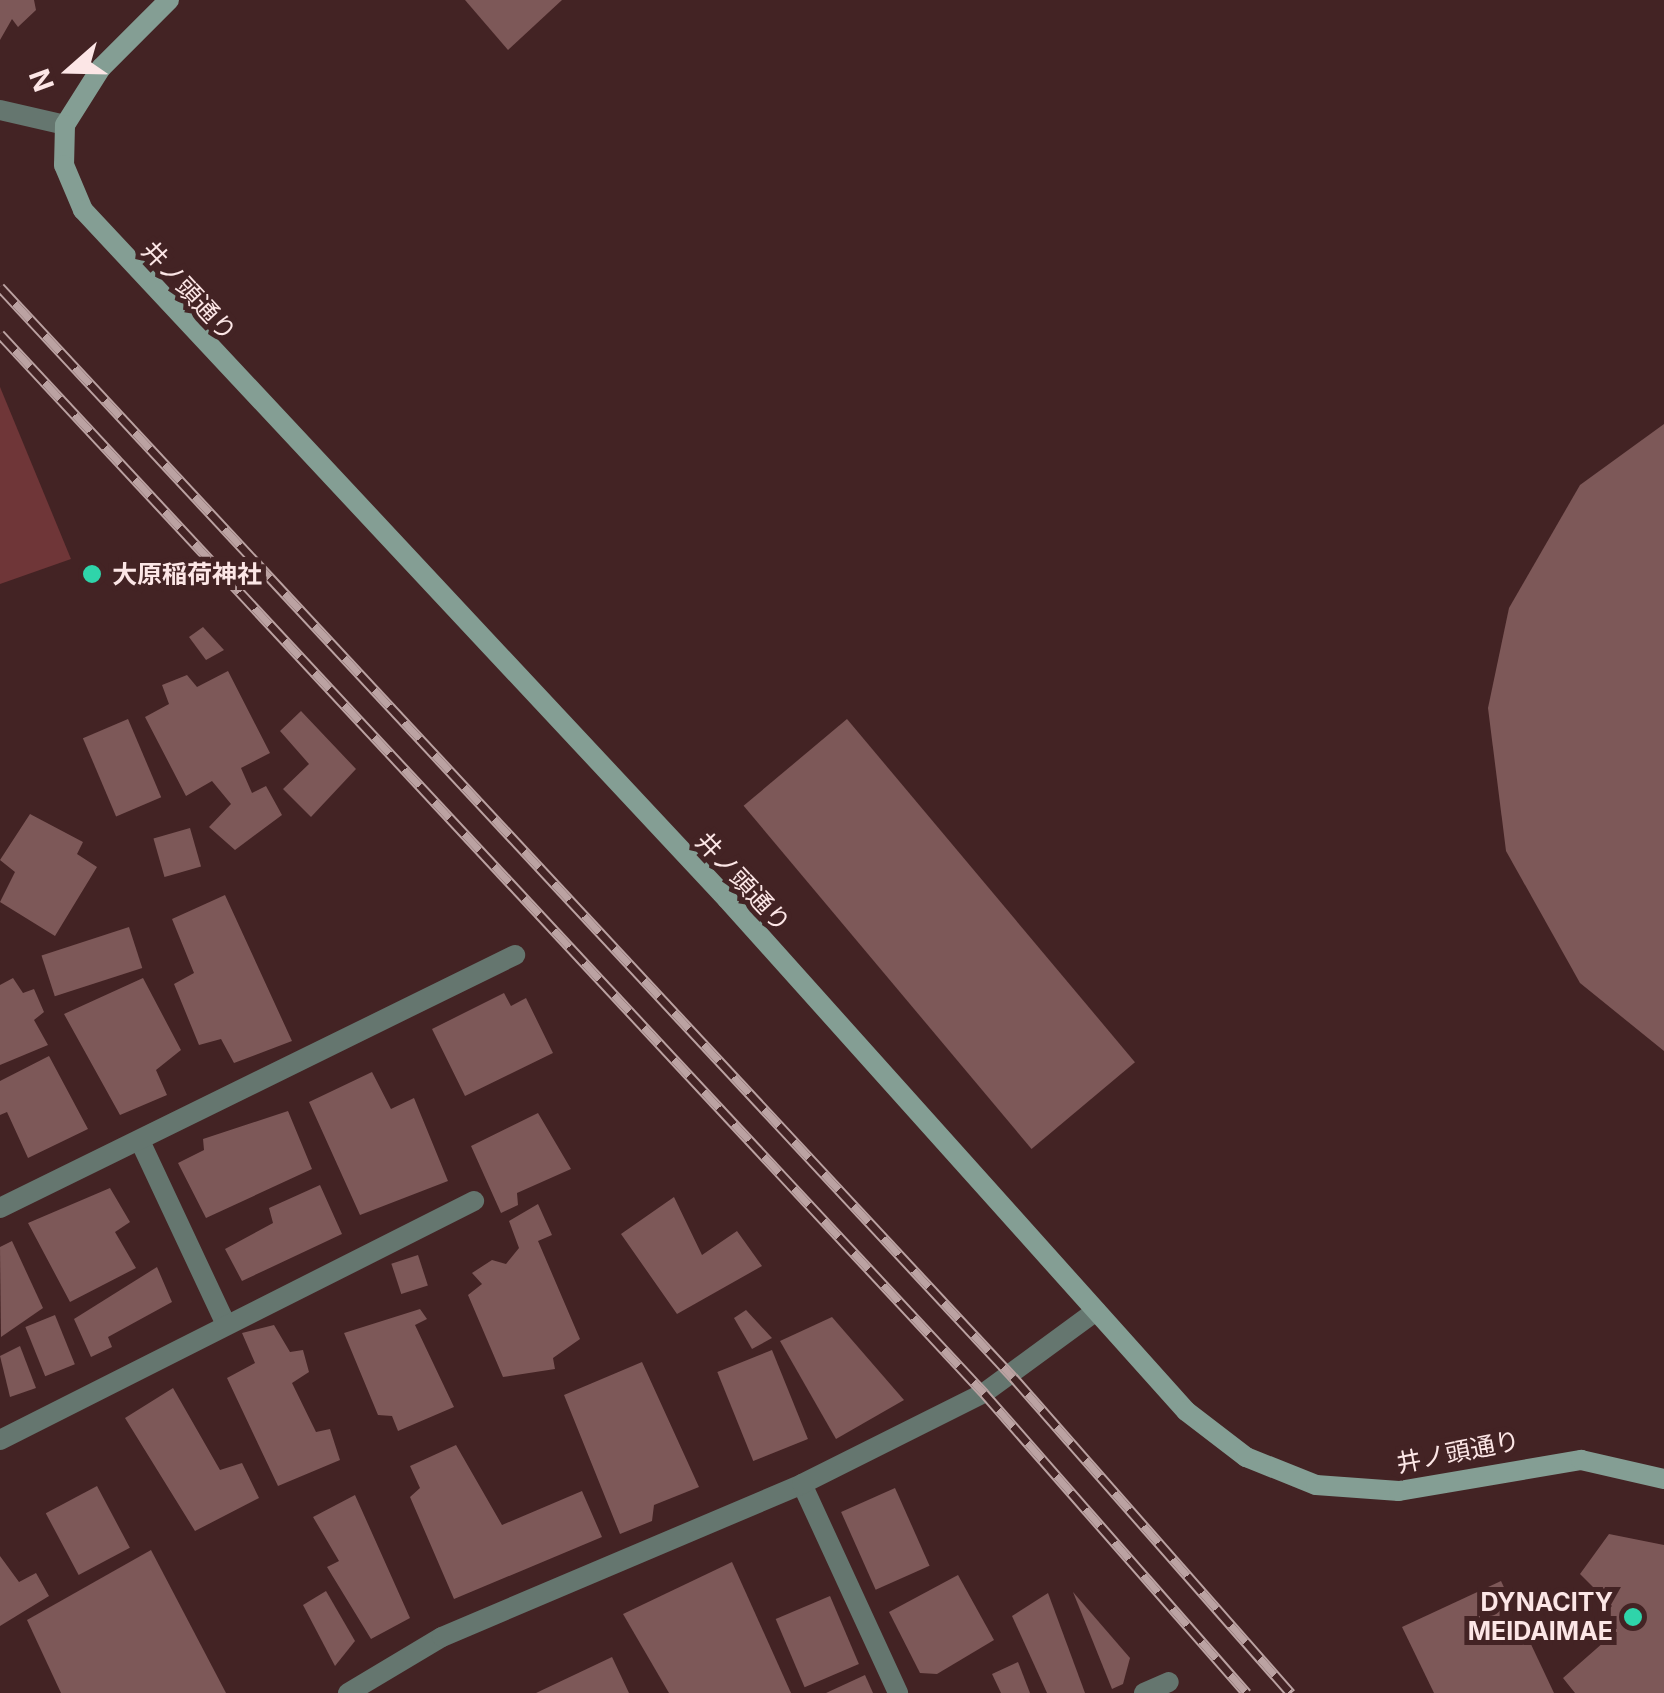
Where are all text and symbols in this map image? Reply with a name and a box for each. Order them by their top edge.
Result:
north arrow [20,20,120,120]
text: N [22,64,61,96]
street label: 井ノ頭通り [135,235,243,347]
place label: 大原稲荷神社 [112,559,262,589]
marker: 大原稲荷神社 [81,563,103,585]
street label: 井ノ頭通り [689,826,797,938]
street label: 井ノ頭通り [1394,1425,1522,1479]
place label: DYNACITY MEIDAIMAE [1468,1588,1613,1647]
marker: DYNACITY MEIDAIMAE [1622,1606,1644,1628]

